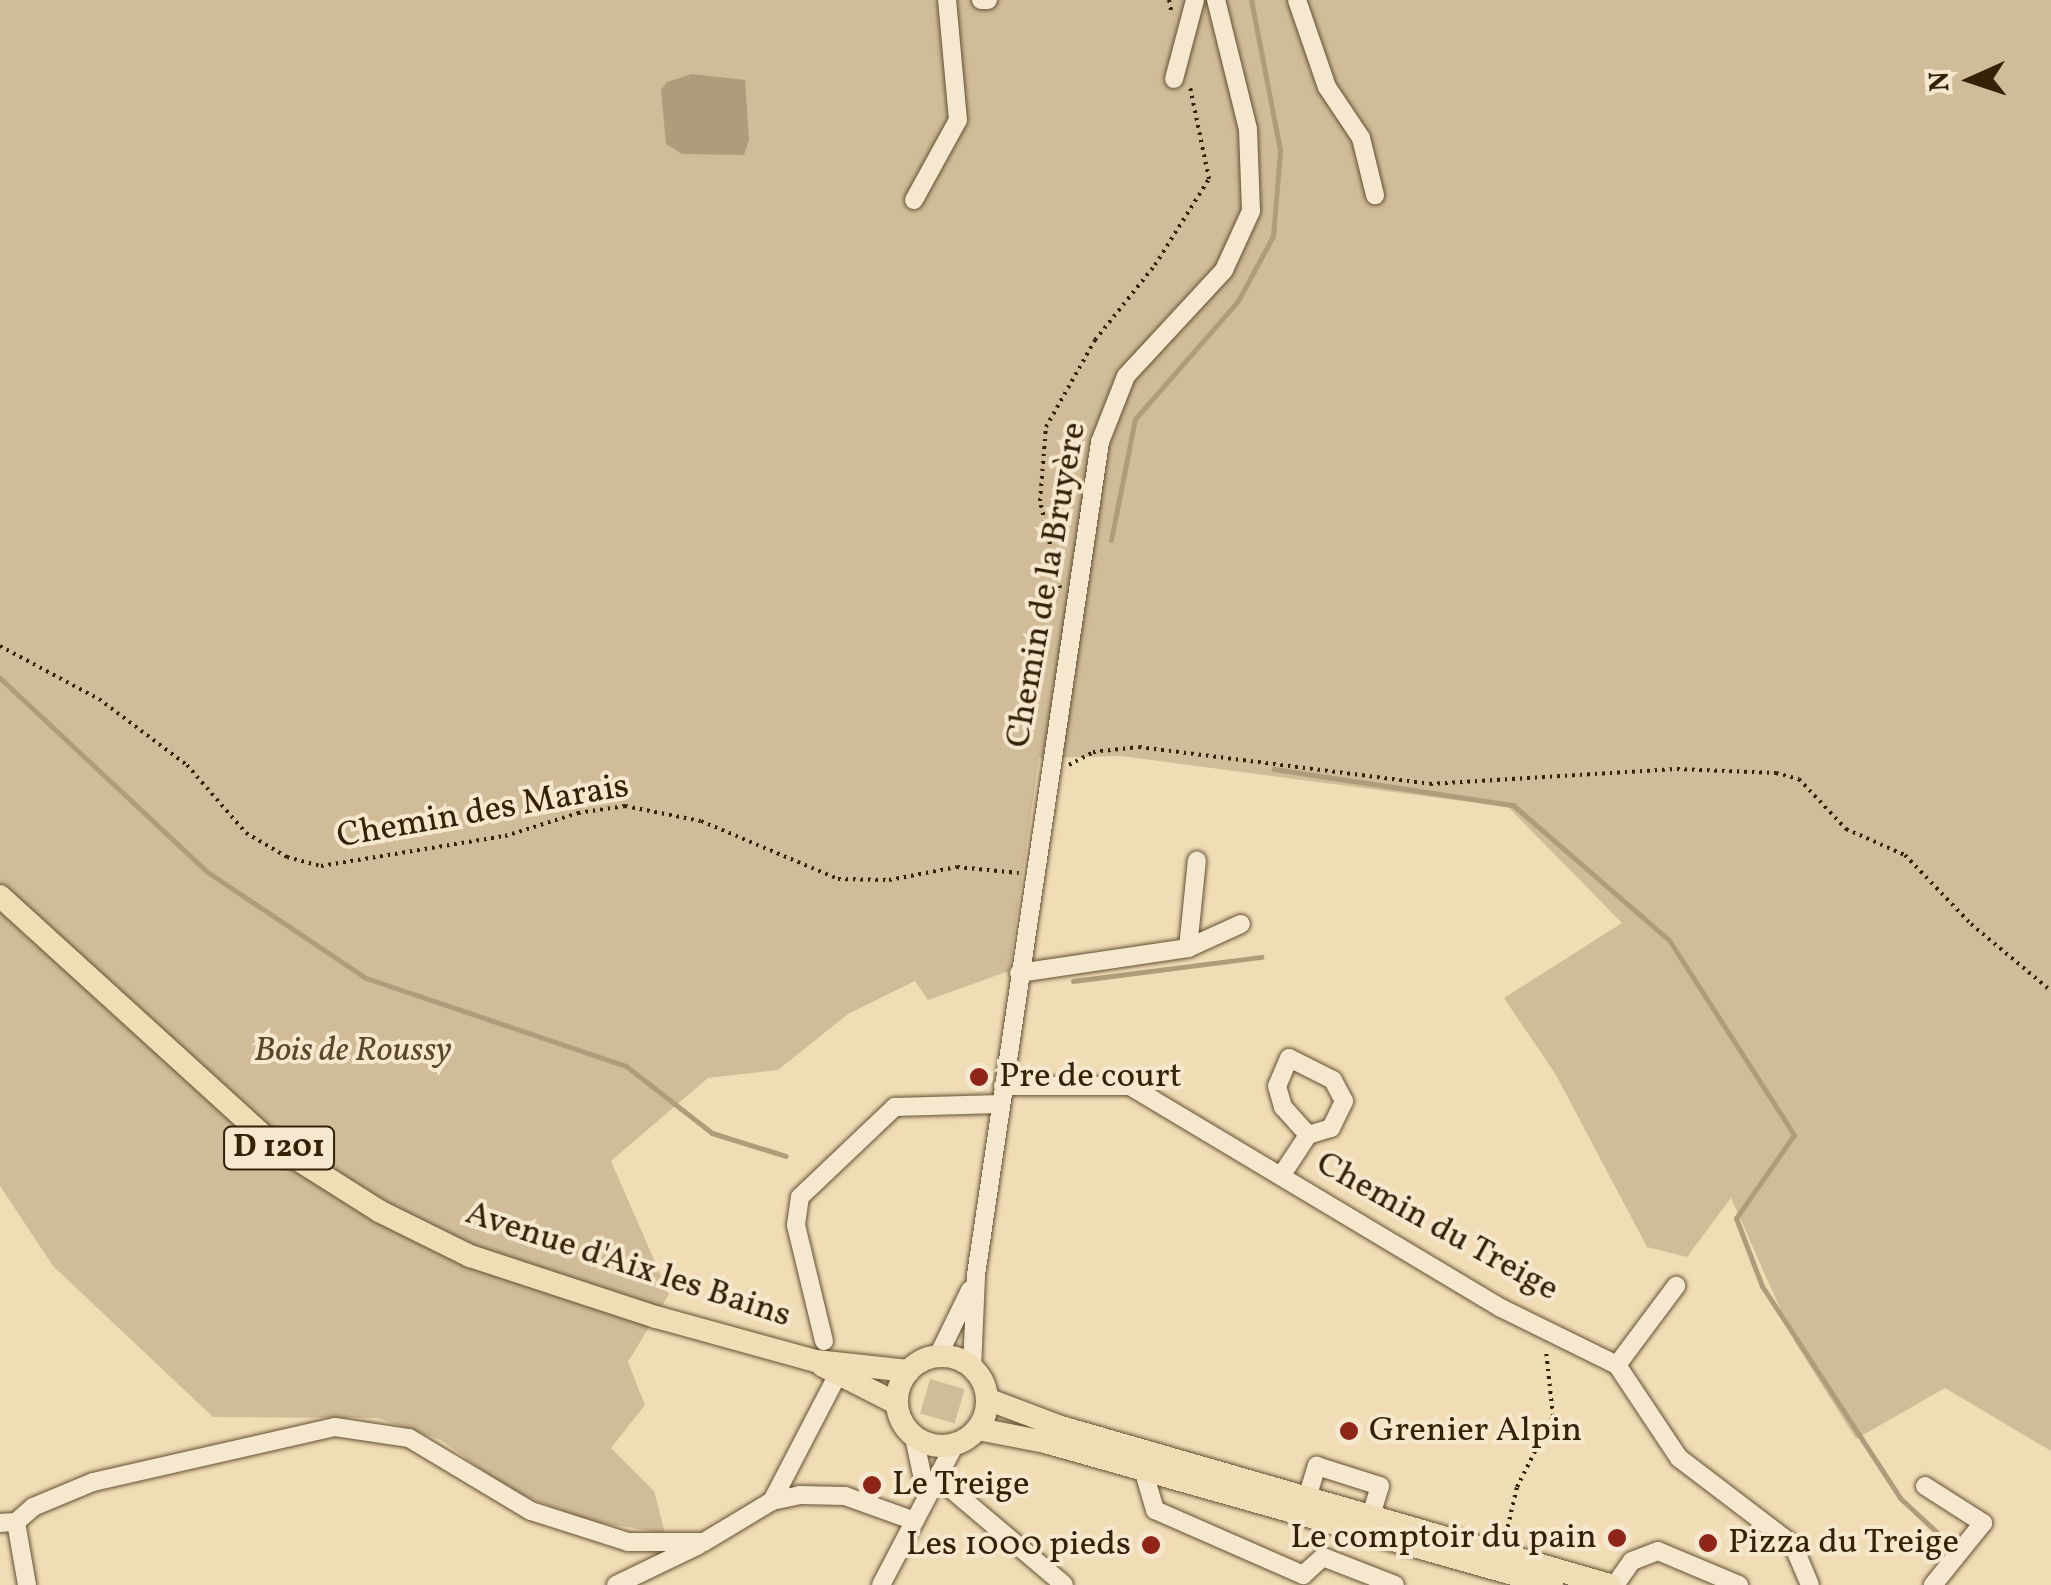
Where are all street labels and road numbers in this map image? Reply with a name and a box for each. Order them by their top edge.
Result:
street label: Chemin de la Bruyère [998,419,1096,751]
street label: Chemin des Marais [334,766,632,858]
road number: D 1201 [222,1121,336,1175]
street label: Chemin du Treige [1308,1143,1566,1311]
street label: Avenue d'Aix les Bains [460,1193,796,1337]

